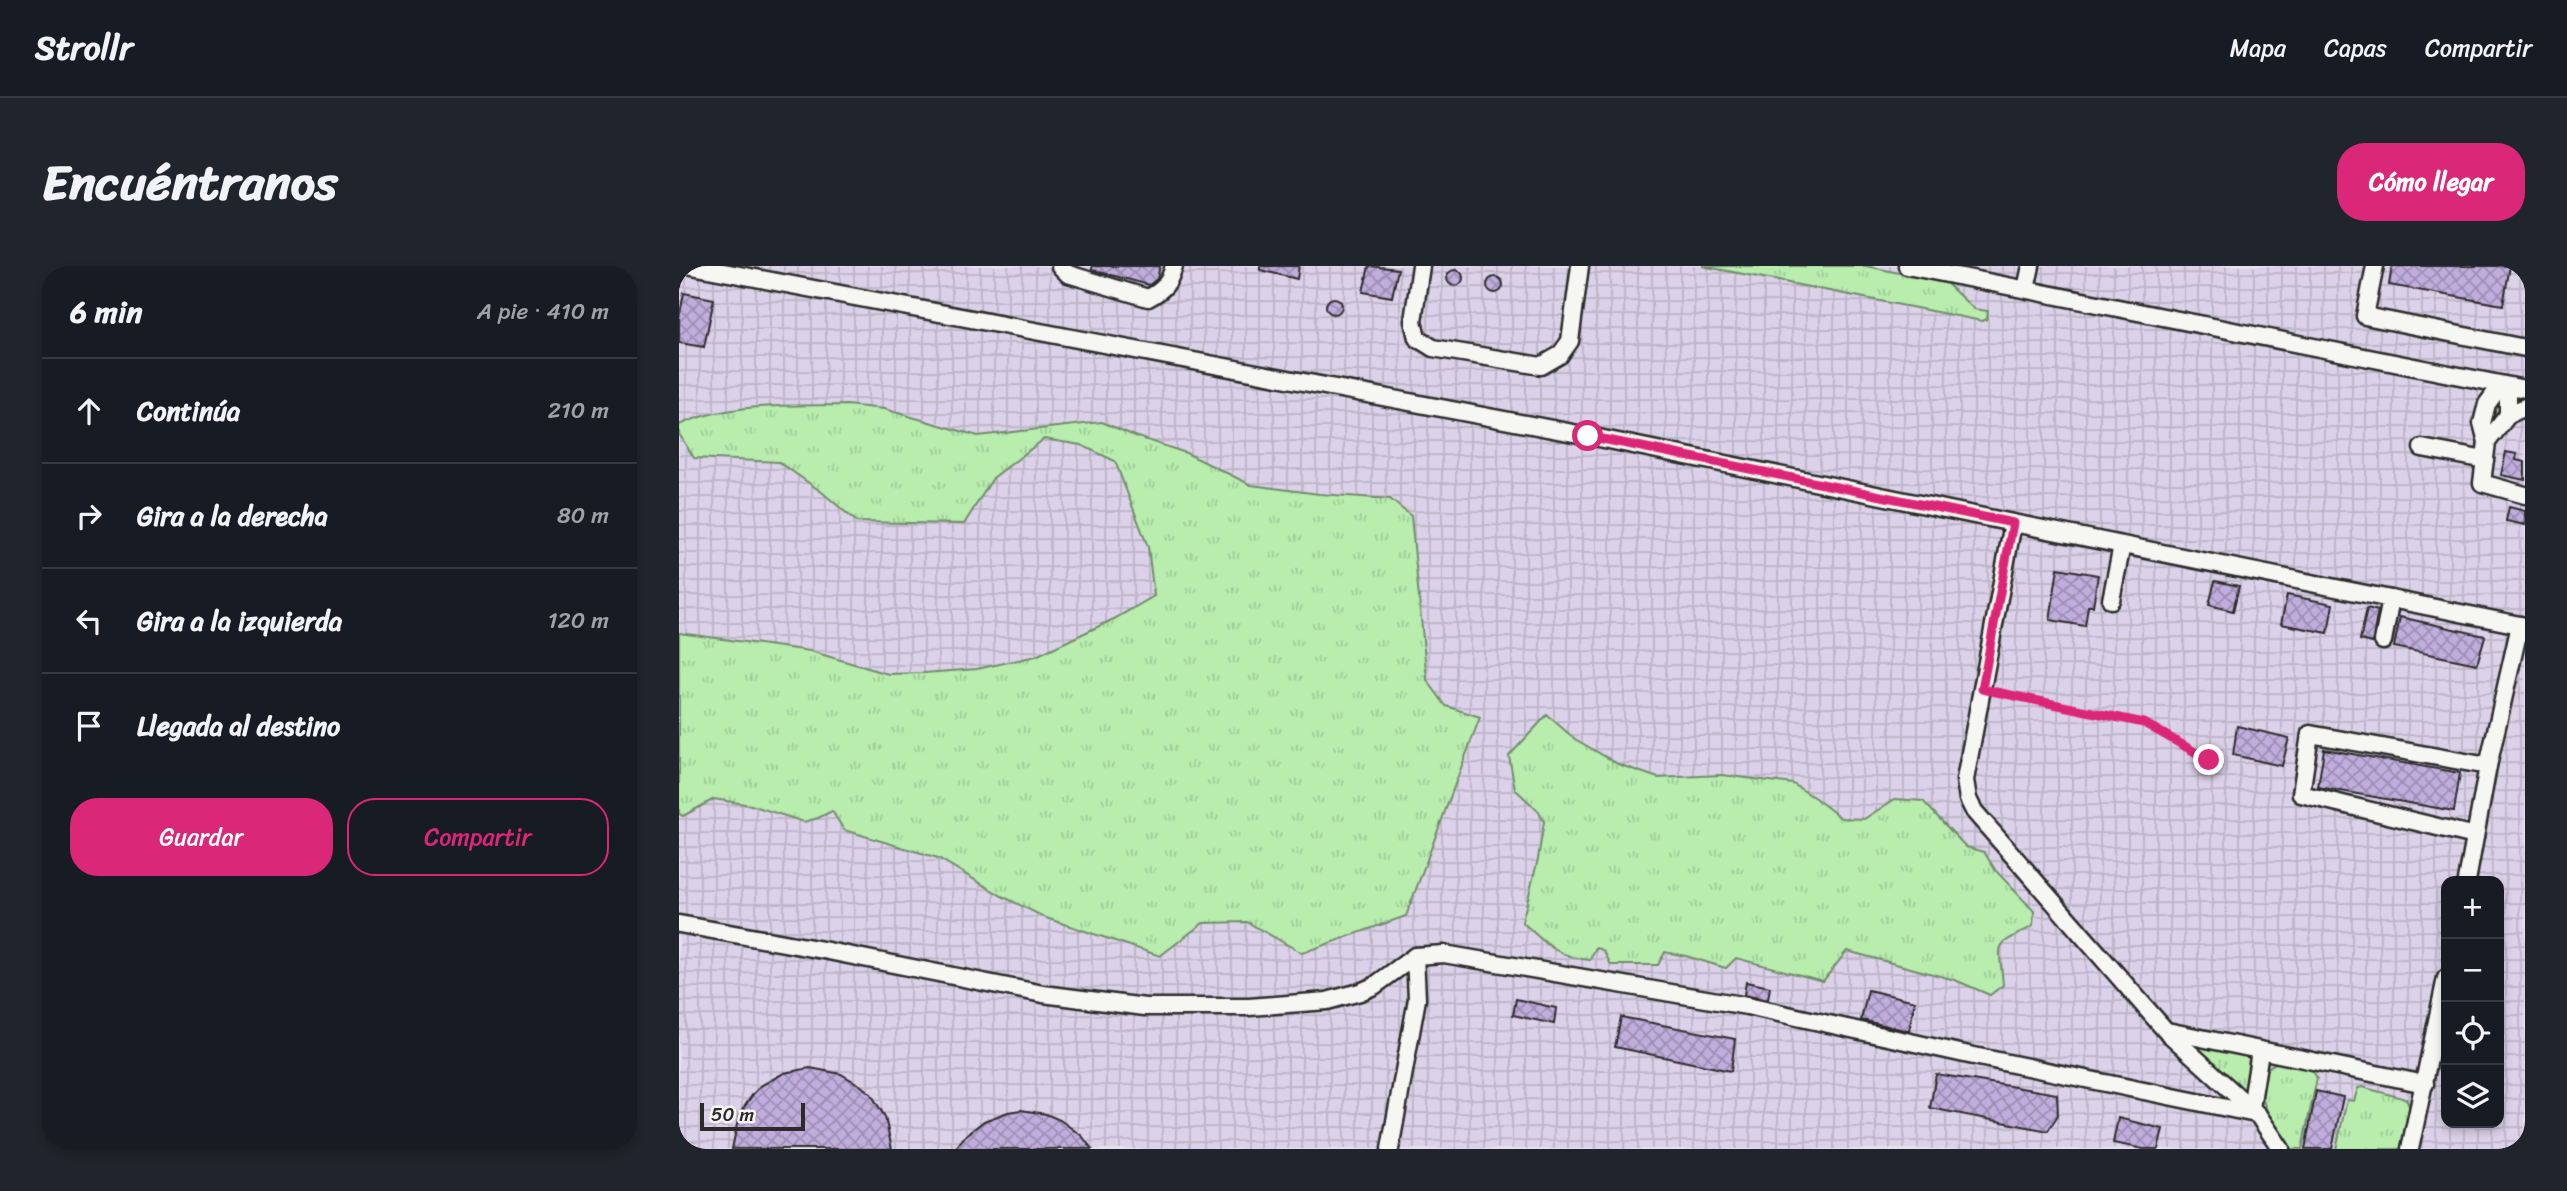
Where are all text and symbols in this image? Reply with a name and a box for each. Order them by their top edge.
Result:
text: Strollr [35,19,133,77]
text: Mapa [2230,27,2286,69]
text: Capas [2324,27,2387,69]
text: Compartir [2425,27,2532,69]
text: Encuéntranos [42,139,338,226]
button: Cómo llegar [2337,143,2525,221]
text: 6 min [70,285,142,339]
text: A pie · 410 m [477,291,609,332]
text: Continúa [137,388,240,434]
text: 210 m [548,390,609,431]
icon: ahead [70,392,108,430]
route start [1572,420,1603,451]
text: Gira a la derecha [137,493,328,539]
text: 80 m [557,495,609,536]
icon: right [70,497,108,535]
text: Gira a la izquierda [137,598,342,644]
text: 120 m [548,600,609,641]
icon: left [70,602,108,640]
text: Llegada al destino [137,703,340,749]
icon: arrive [70,707,108,745]
route end [2193,744,2224,775]
button: Guardar [70,798,333,876]
button: Compartir [347,798,609,876]
map controls [2441,876,2504,1128]
button: + [2441,876,2504,939]
button: − [2441,939,2504,1002]
button: locate [2441,1002,2504,1065]
button: layers [2441,1065,2504,1128]
text: 50 m [711,1098,754,1131]
scale bar [700,1100,805,1132]

